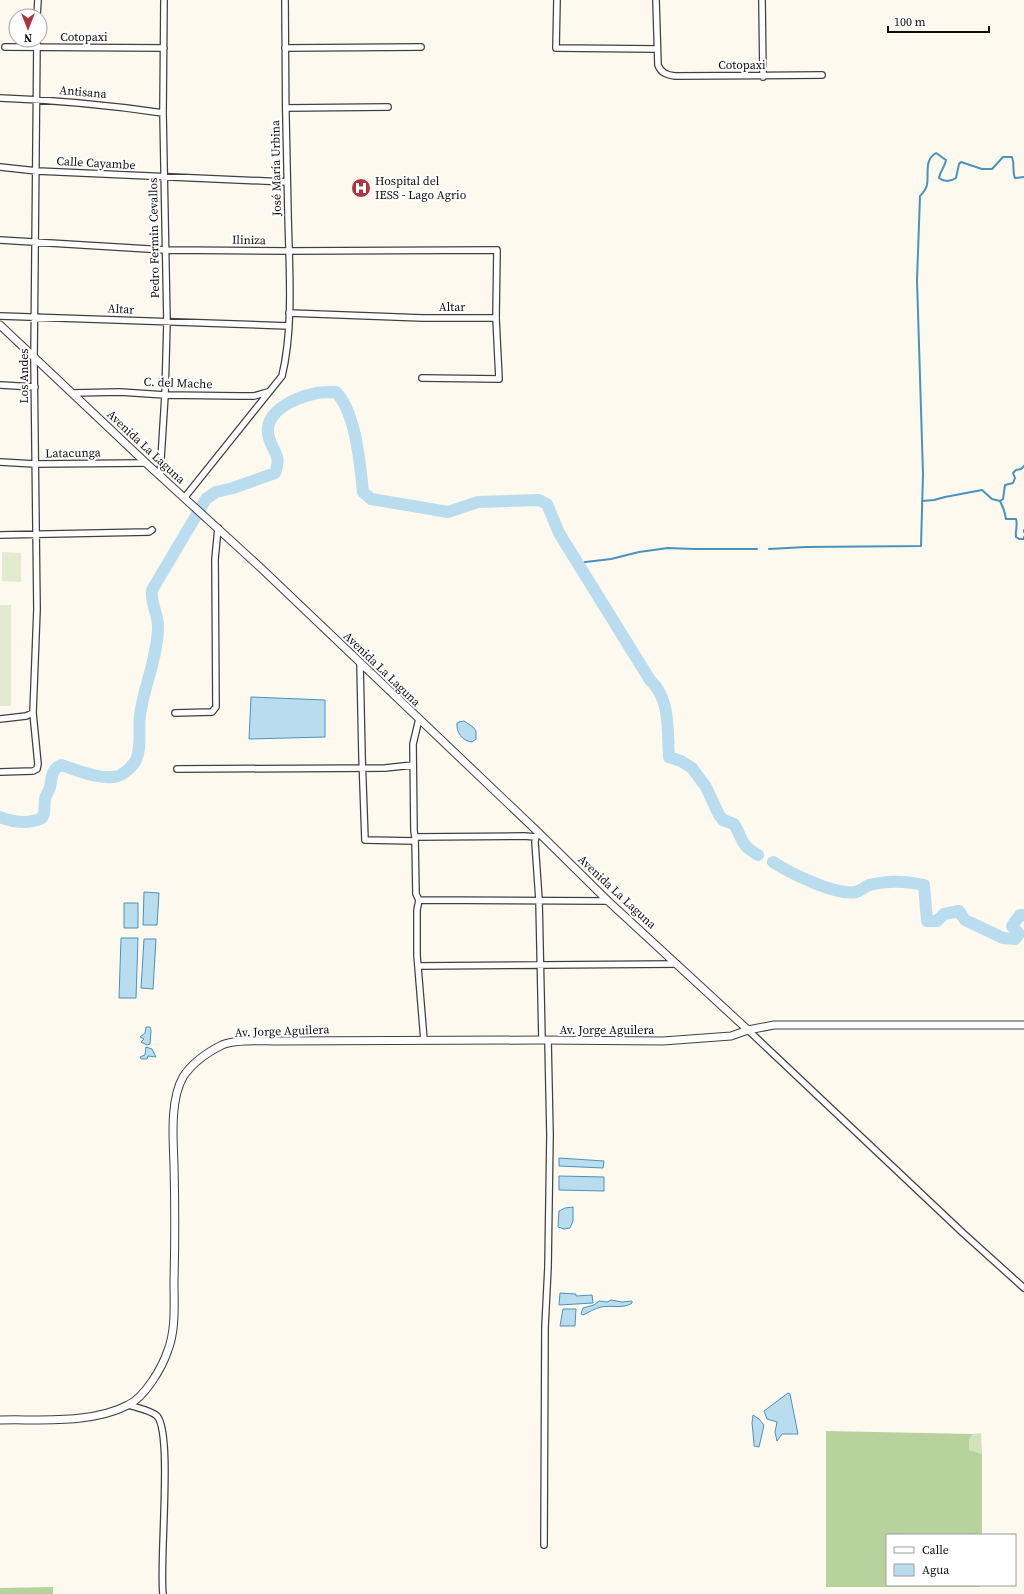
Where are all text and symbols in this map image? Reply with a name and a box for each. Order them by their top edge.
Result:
north arrow [8,8,48,48]
scale bar [888,8,989,34]
text: 100 m [894,14,926,30]
street label: Cotopaxi [60,29,108,45]
text: N [24,30,32,45]
street label: Cotopaxi [718,57,766,73]
street label: Antisana [59,82,108,102]
street label: José María Urbina [267,119,285,217]
street label: Calle Cayambe [56,153,136,173]
place label: Hospital del IESS - Lago Agrio [375,173,467,203]
hospital icon: Hospital del IESS - Lago Agrio [350,177,372,199]
street label: Pedro Fermin Cevallos [145,178,163,298]
street label: Iliniza [232,232,267,248]
street label: Altar [439,299,465,315]
street label: Altar [107,300,135,318]
street label: Los Andes [16,348,32,404]
street label: C. del Mache [143,374,213,392]
street label: Avenida La Laguna [103,407,189,488]
street label: Latacunga [45,445,102,461]
street label: Avenida La Laguna [340,628,425,711]
street label: Avenida La Laguna [574,852,660,933]
street label: Av. Jorge Aguilera [234,1021,331,1041]
street label: Av. Jorge Aguilera [560,1022,655,1038]
legend [886,1534,1016,1586]
text: Calle [922,1542,949,1558]
text: Agua [922,1562,950,1578]

